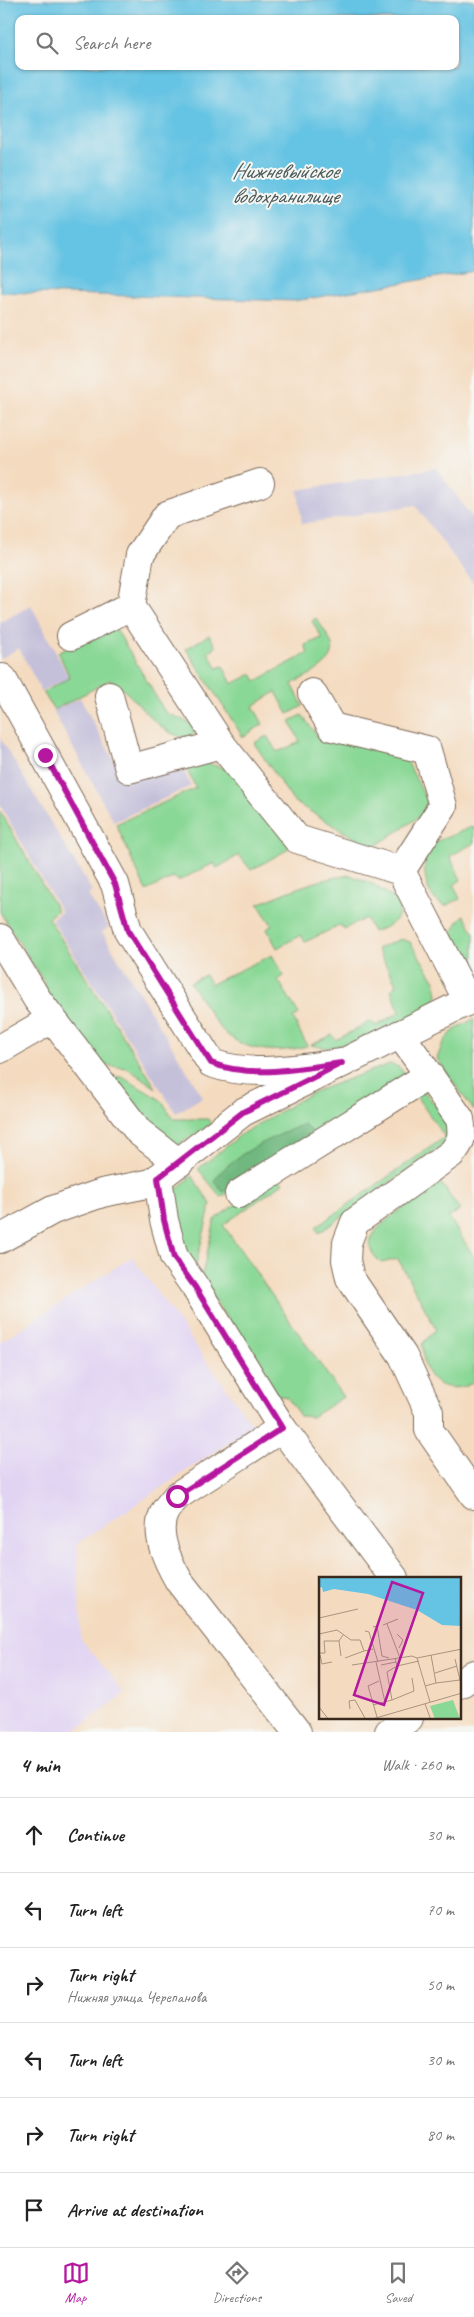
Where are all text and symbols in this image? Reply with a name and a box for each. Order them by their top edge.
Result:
search box [15,15,459,70]
icon: search [33,29,61,57]
text: Search here [73,31,150,55]
water label: Нижневыйское водохранилище [232,157,342,210]
route end [34,744,57,767]
route start [166,1485,189,1508]
inset map [319,1577,462,1720]
text: 4 min [20,1752,60,1778]
text: Walk · 260 m [382,1755,454,1775]
icon: ahead [20,1821,48,1849]
text: Continue [67,1823,124,1847]
text: 30 m [427,1825,454,1845]
icon: left [20,1896,48,1924]
text: Turn left [67,1898,122,1922]
text: 70 m [427,1900,454,1920]
text: Turn right [67,1963,134,1987]
icon: right [20,1971,48,1999]
text: 50 m [427,1975,454,1995]
text: Нижняя улица Черепанова [67,1987,207,2007]
icon: left [20,2046,48,2074]
text: Turn left [67,2048,122,2072]
text: 30 m [427,2050,454,2070]
icon: right [20,2121,48,2149]
text: Turn right [67,2123,134,2147]
text: 80 m [427,2125,454,2145]
icon: arrive [20,2196,48,2224]
text: Arrive at destination [67,2198,203,2222]
tab: Map [62,2259,90,2306]
tab: Directions [213,2259,261,2306]
tab: Saved [384,2259,412,2306]

